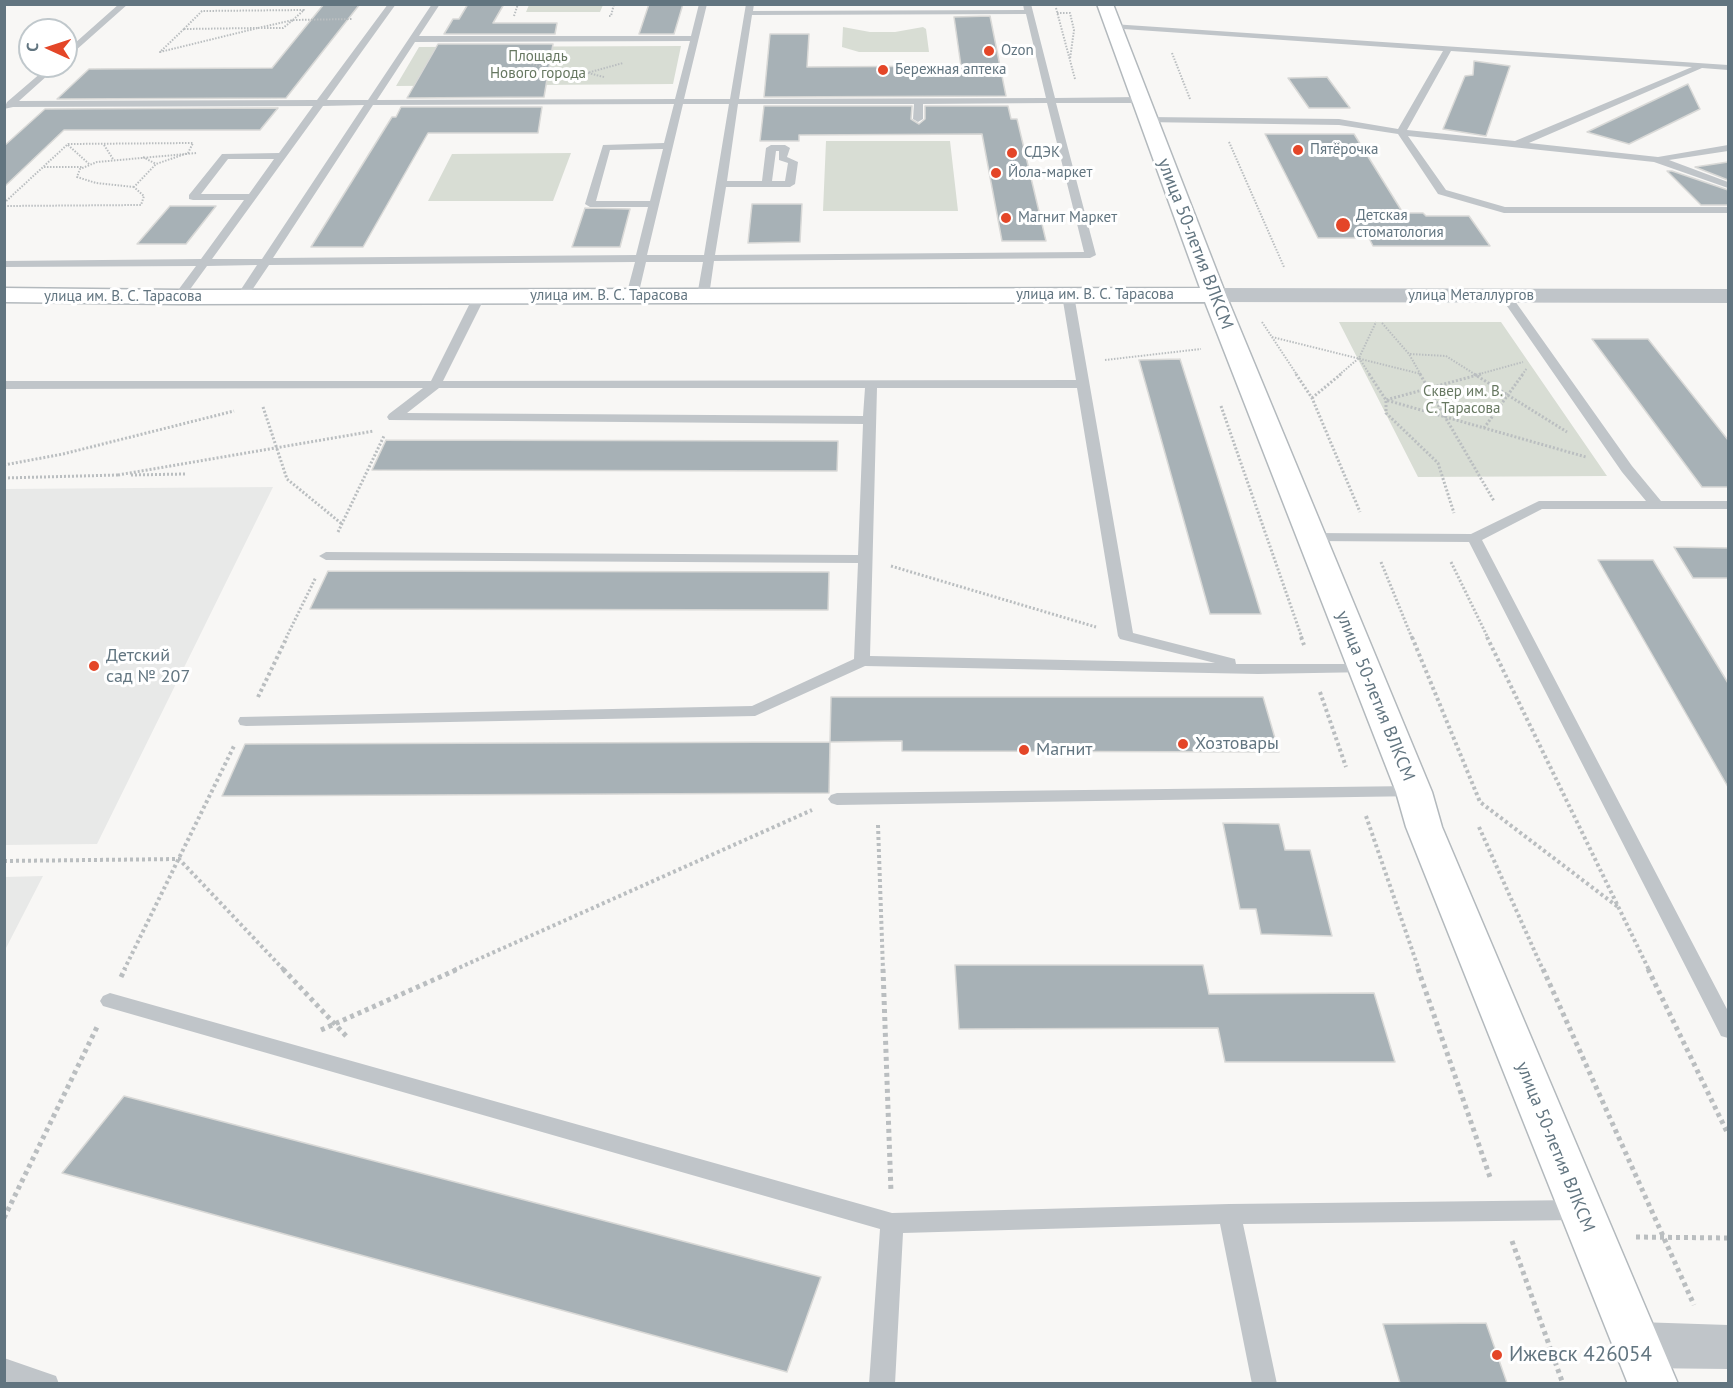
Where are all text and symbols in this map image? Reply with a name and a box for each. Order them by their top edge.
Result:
north arrow [18,18,78,78]
text: С [22,42,42,52]
place label: Ozon [1001,42,1034,60]
marker: Ozon [982,44,996,58]
park label: Площадь Нового города [490,48,586,83]
place label: Бережная аптека [895,61,1006,79]
marker: Бережная аптека [876,63,890,77]
place label: Пятёрочка [1310,141,1378,159]
marker: Пятёрочка [1291,143,1305,157]
place label: СДЭК [1024,144,1060,162]
marker: СДЭК [1005,146,1019,160]
street label: улица 50-летия ВЛКСМ [1152,155,1238,333]
place label: Йола-маркет [1008,164,1092,182]
marker: Йола-маркет [989,166,1003,180]
place label: Детская стоматология [1356,207,1444,242]
place label: Магнит Маркет [1018,209,1117,227]
marker: Магнит Маркет [999,211,1013,225]
marker: Детская стоматология [1334,216,1352,234]
street label: улица им. В. С. Тарасова [1016,286,1174,304]
street label: улица им. В. С. Тарасова [530,287,688,305]
street label: улица Металлургов [1408,287,1534,305]
street label: улица им. В. С. Тарасова [44,288,202,306]
park label: Сквер им. В. С. Тарасова [1423,383,1503,418]
street label: улица 50-летия ВЛКСМ [1331,608,1419,784]
place label: Детский сад № 207 [106,645,190,688]
marker: Детский сад № 207 [87,659,101,673]
place label: Хозтовары [1195,733,1279,755]
marker: Хозтовары [1176,737,1190,751]
place label: Магнит [1036,739,1093,761]
marker: Магнит [1017,743,1031,757]
street label: улица 50-летия ВЛКСМ [1511,1059,1599,1235]
place label: Ижевск 426054 [1509,1342,1652,1368]
marker: Ижевск 426054 [1490,1348,1504,1362]

